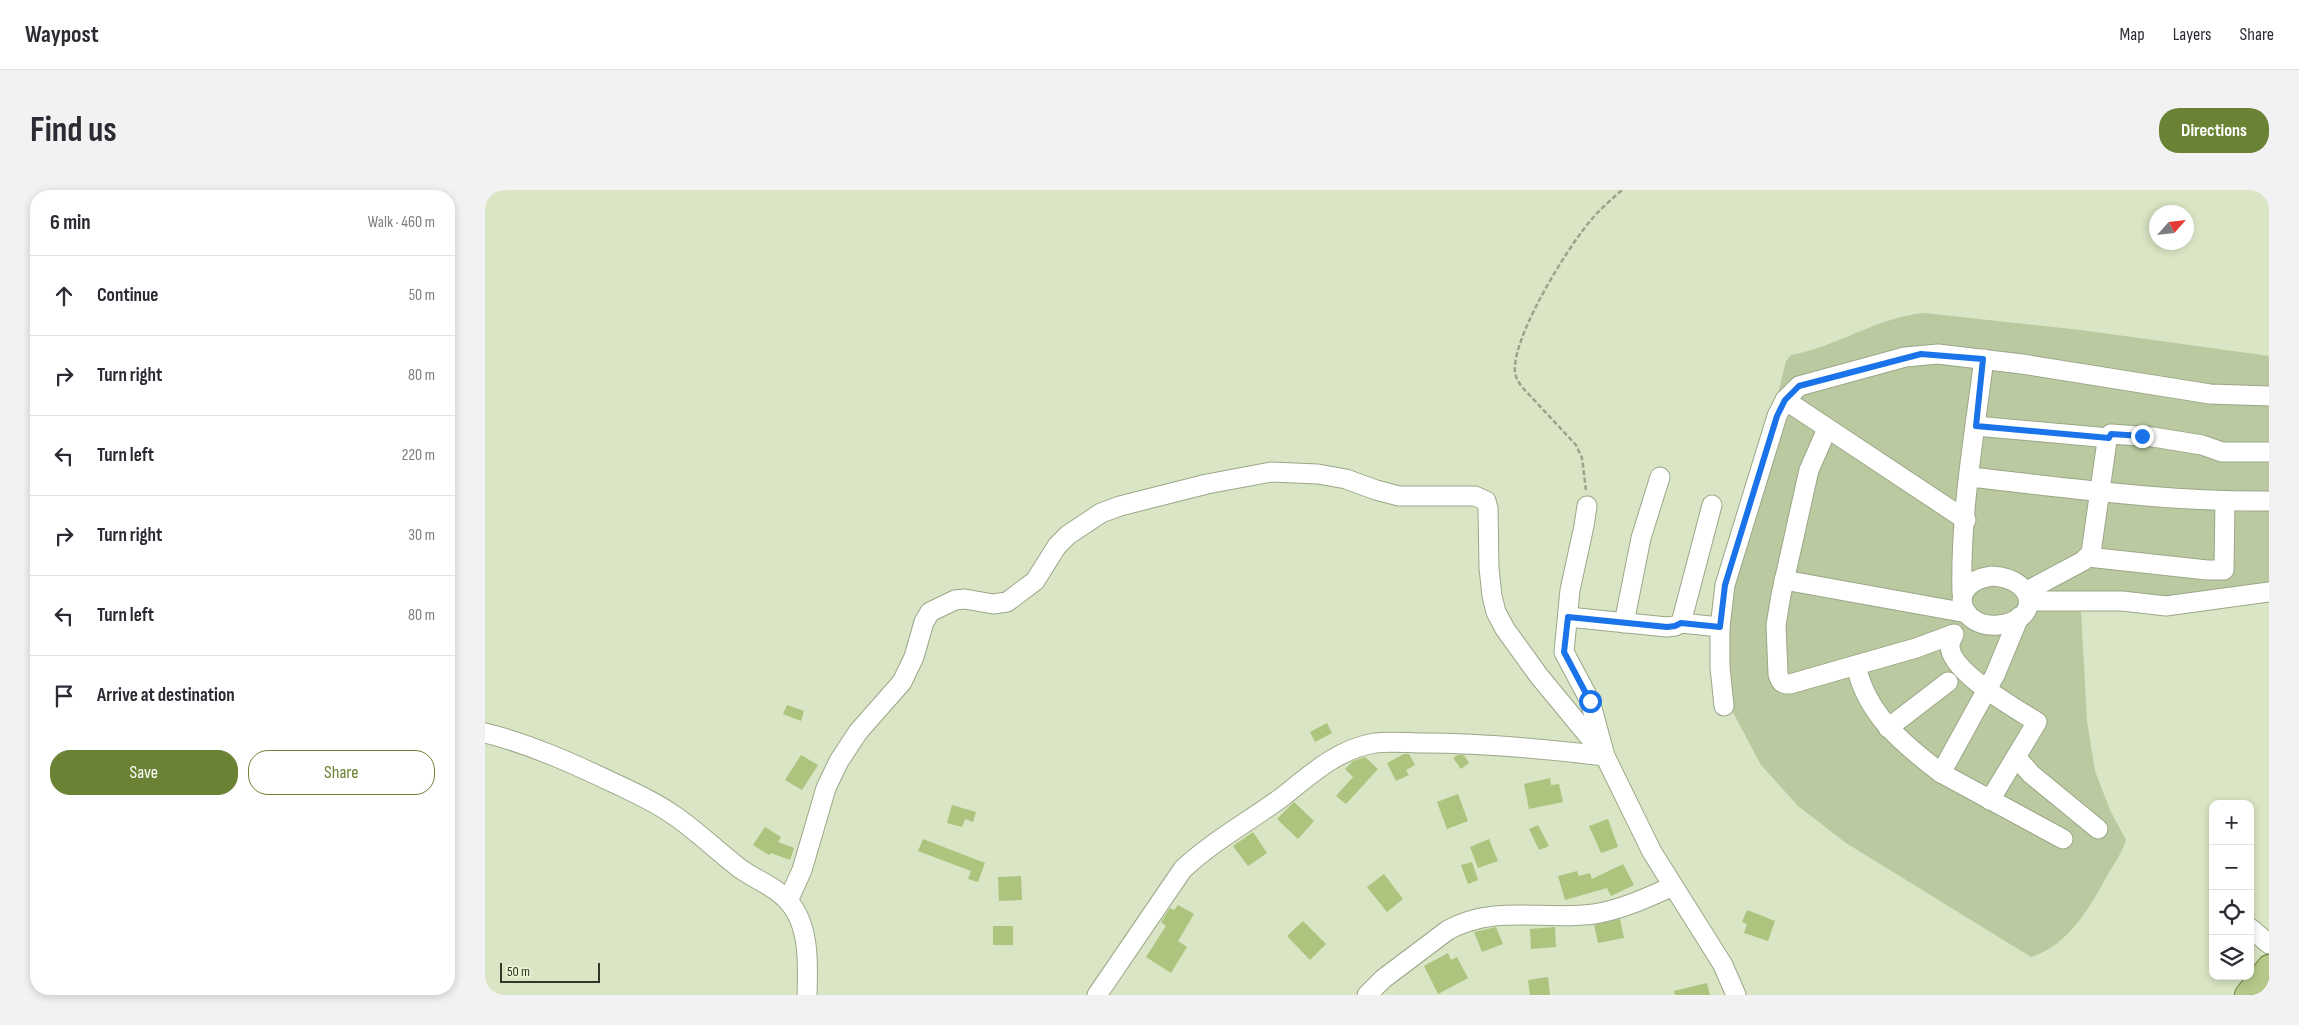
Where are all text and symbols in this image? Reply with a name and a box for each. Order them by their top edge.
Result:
text: Waypost [25,20,99,49]
text: Map [2120,24,2145,45]
text: Layers [2173,24,2212,45]
text: Share [2240,24,2274,45]
button: Directions [2159,108,2269,153]
text: Find us [30,109,117,152]
north arrow [2149,205,2194,250]
text: 6 min [50,210,91,235]
text: Walk · 460 m [368,213,435,232]
icon: ahead [50,282,78,310]
text: Continue [97,284,158,307]
text: 50 m [409,286,435,305]
icon: right [50,362,78,390]
text: Turn right [97,364,162,387]
text: 80 m [408,366,435,385]
route end [2131,425,2154,448]
icon: left [50,442,78,470]
text: Turn left [97,444,154,467]
text: 220 m [402,446,435,465]
icon: right [50,522,78,550]
text: Turn right [97,524,162,547]
text: 30 m [408,526,435,545]
icon: left [50,602,78,630]
text: Turn left [97,604,154,627]
text: 80 m [408,606,435,625]
icon: arrive [50,682,78,710]
text: Arrive at destination [97,684,235,707]
route start [1579,690,1602,713]
button: Save [50,750,238,795]
button: Share [248,750,435,795]
map controls [2209,800,2254,980]
button: + [2209,800,2254,845]
button: − [2209,845,2254,890]
button: locate [2209,890,2254,935]
button: layers [2209,935,2254,980]
scale bar [500,960,600,983]
text: 50 m [507,963,530,980]

